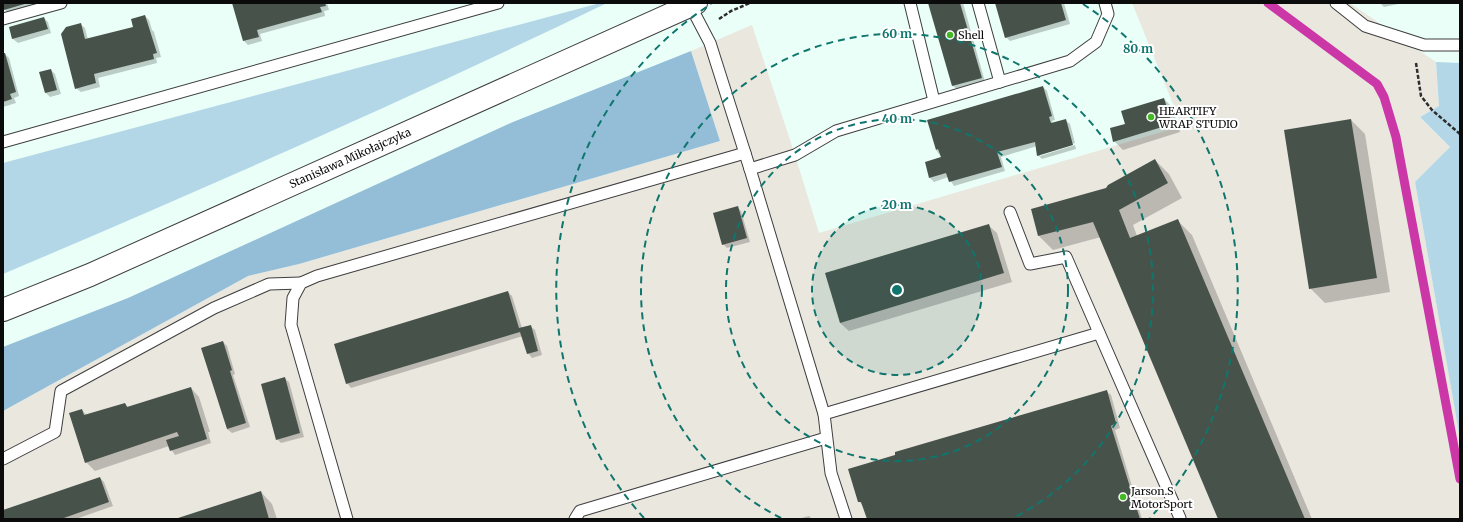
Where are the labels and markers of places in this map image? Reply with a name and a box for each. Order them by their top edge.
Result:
place label: Shell [958,28,985,42]
marker: Shell [945,30,955,40]
place label: HEARTIFY WRAP STUDIO [1158,104,1238,131]
marker: HEARTIFY WRAP STUDIO [1146,112,1156,122]
centre of rings [890,283,904,297]
place label: Jarson.S MotorSport [1130,484,1193,511]
marker: Jarson.S MotorSport [1118,492,1128,502]

